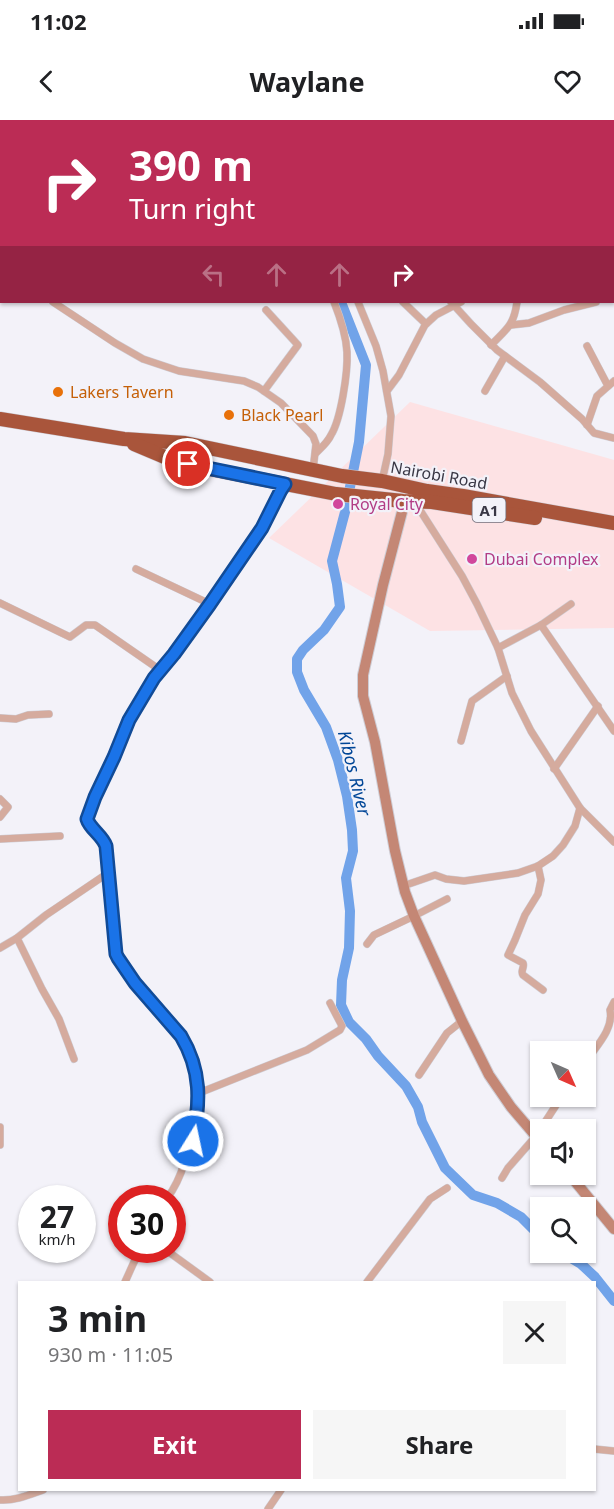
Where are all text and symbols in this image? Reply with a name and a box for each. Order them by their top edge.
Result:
text: 11:02 [30,6,87,36]
text: Waylane [249,63,365,100]
icon: back [30,65,63,98]
icon: heart [551,65,584,98]
text: 390 m [129,136,253,193]
icon: right [30,144,108,222]
text: Turn right [129,190,255,227]
icon: left [197,258,230,291]
icon: ahead [260,258,293,291]
icon: ahead [323,258,356,291]
icon: right [386,258,419,291]
place label: Lakers Tavern [70,381,174,403]
marker: Lakers Tavern [51,385,65,399]
place label: Black Pearl [241,404,323,426]
marker: Black Pearl [222,408,236,422]
pin [162,438,213,489]
icon: arrive [171,447,204,480]
street label: Nairobi Road [389,456,489,494]
place label: Royal City [350,493,424,515]
marker: Royal City [331,497,345,511]
road number: A1 [472,498,506,522]
place label: Dubai Complex [484,548,599,570]
marker: Dubai Complex [465,552,479,566]
water label: Kibos River [333,728,377,819]
north arrow [530,1041,596,1107]
map controls [530,1041,596,1263]
position arrow [161,1109,225,1173]
button: sound [530,1119,596,1185]
speed limit sign: 30 [108,1185,186,1263]
text: 27 [40,1196,74,1237]
button: search [530,1197,596,1263]
text: km/h [39,1229,75,1249]
text: 3 min [48,1294,147,1343]
button: close [503,1301,566,1364]
text: 930 m · 11:05 [48,1341,173,1368]
button: Exit [48,1410,301,1479]
button: Share [313,1410,566,1479]

